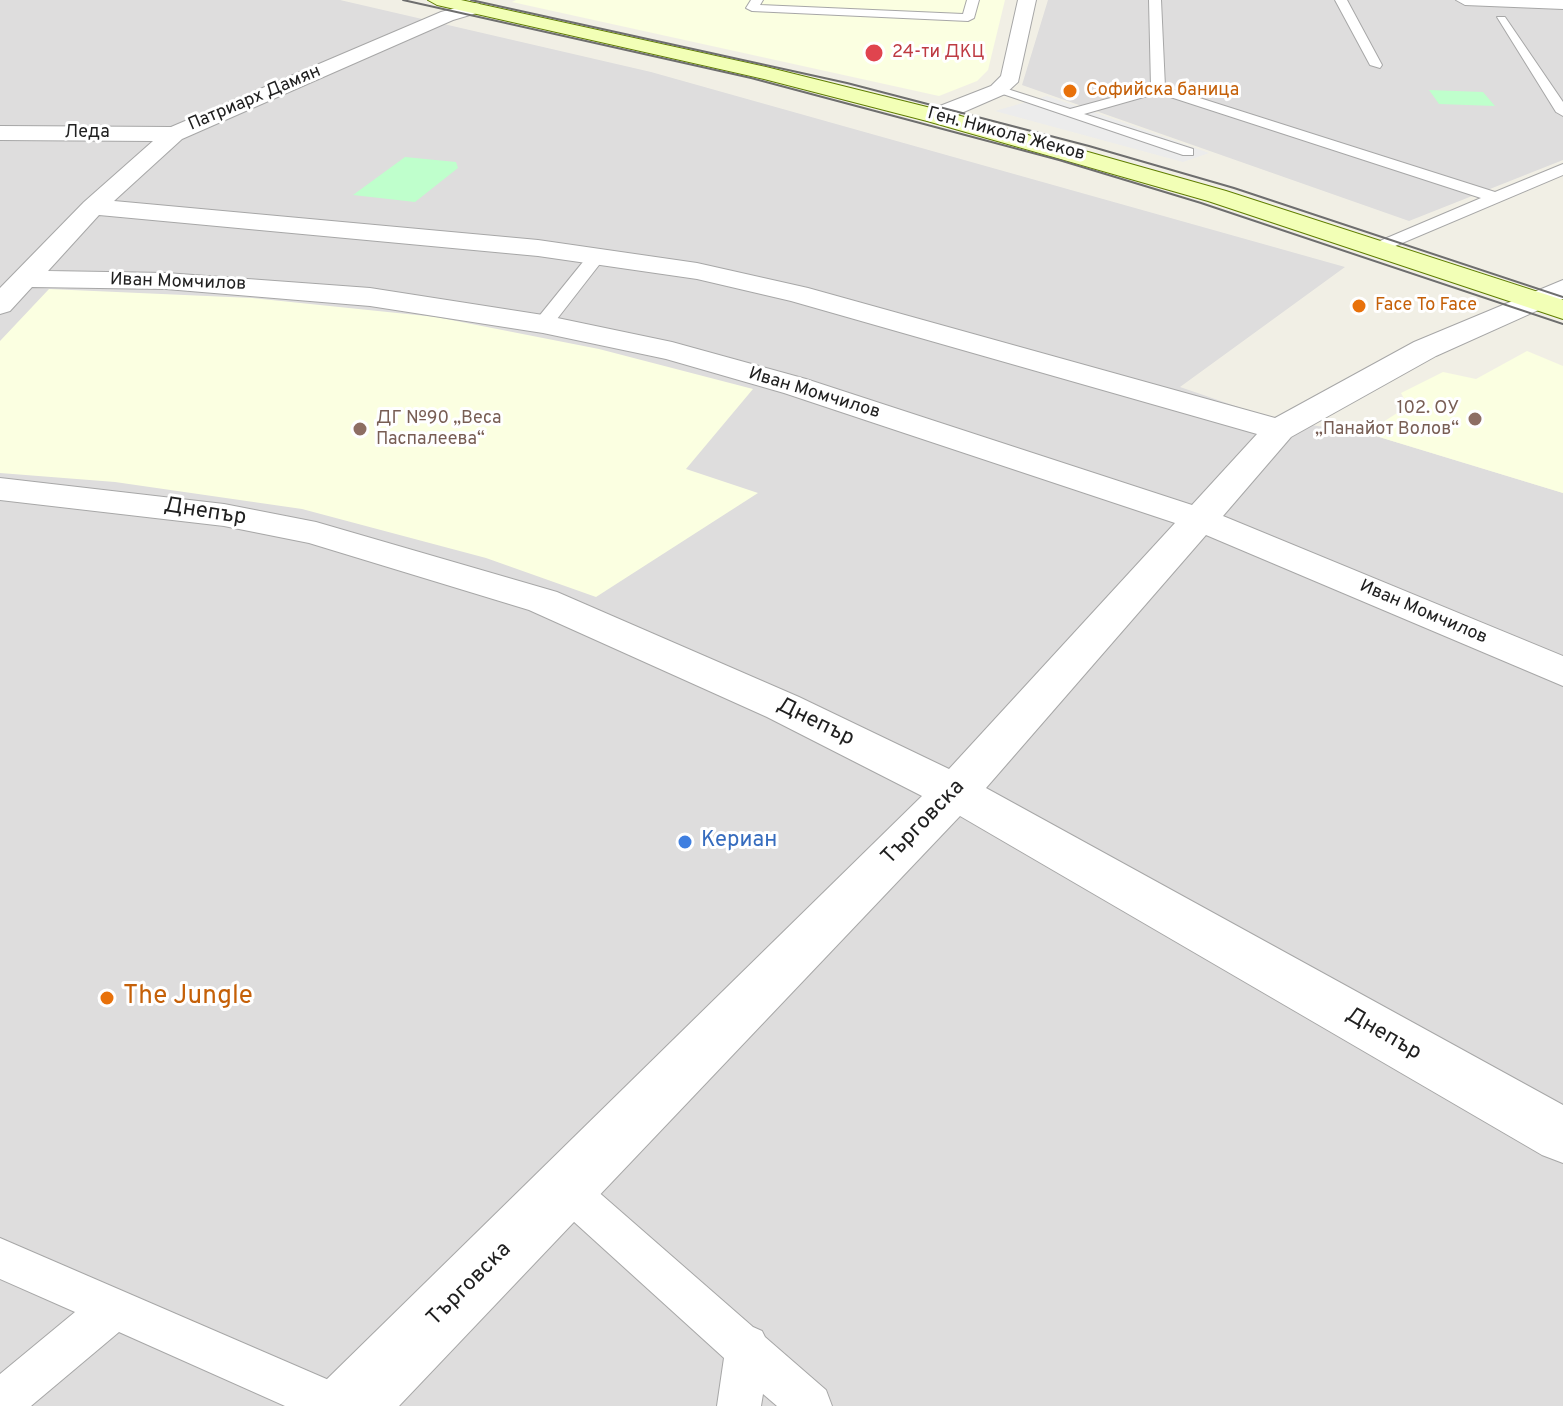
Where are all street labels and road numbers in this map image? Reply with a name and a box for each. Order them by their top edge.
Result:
street label: Патриарх Дамян [186,61,324,137]
street label: Ген. Никола Жеков [925,104,1087,166]
street label: Леда [64,122,110,144]
street label: Иван Момчилов [109,270,247,296]
street label: Иван Момчилов [746,364,882,424]
street label: Днепър [162,493,248,533]
street label: Иван Момчилов [1356,576,1490,650]
street label: Днепър [772,693,858,753]
street label: Търговска [877,775,971,871]
street label: Днепър [1340,1003,1426,1067]
street label: Търговска [422,1237,518,1333]

